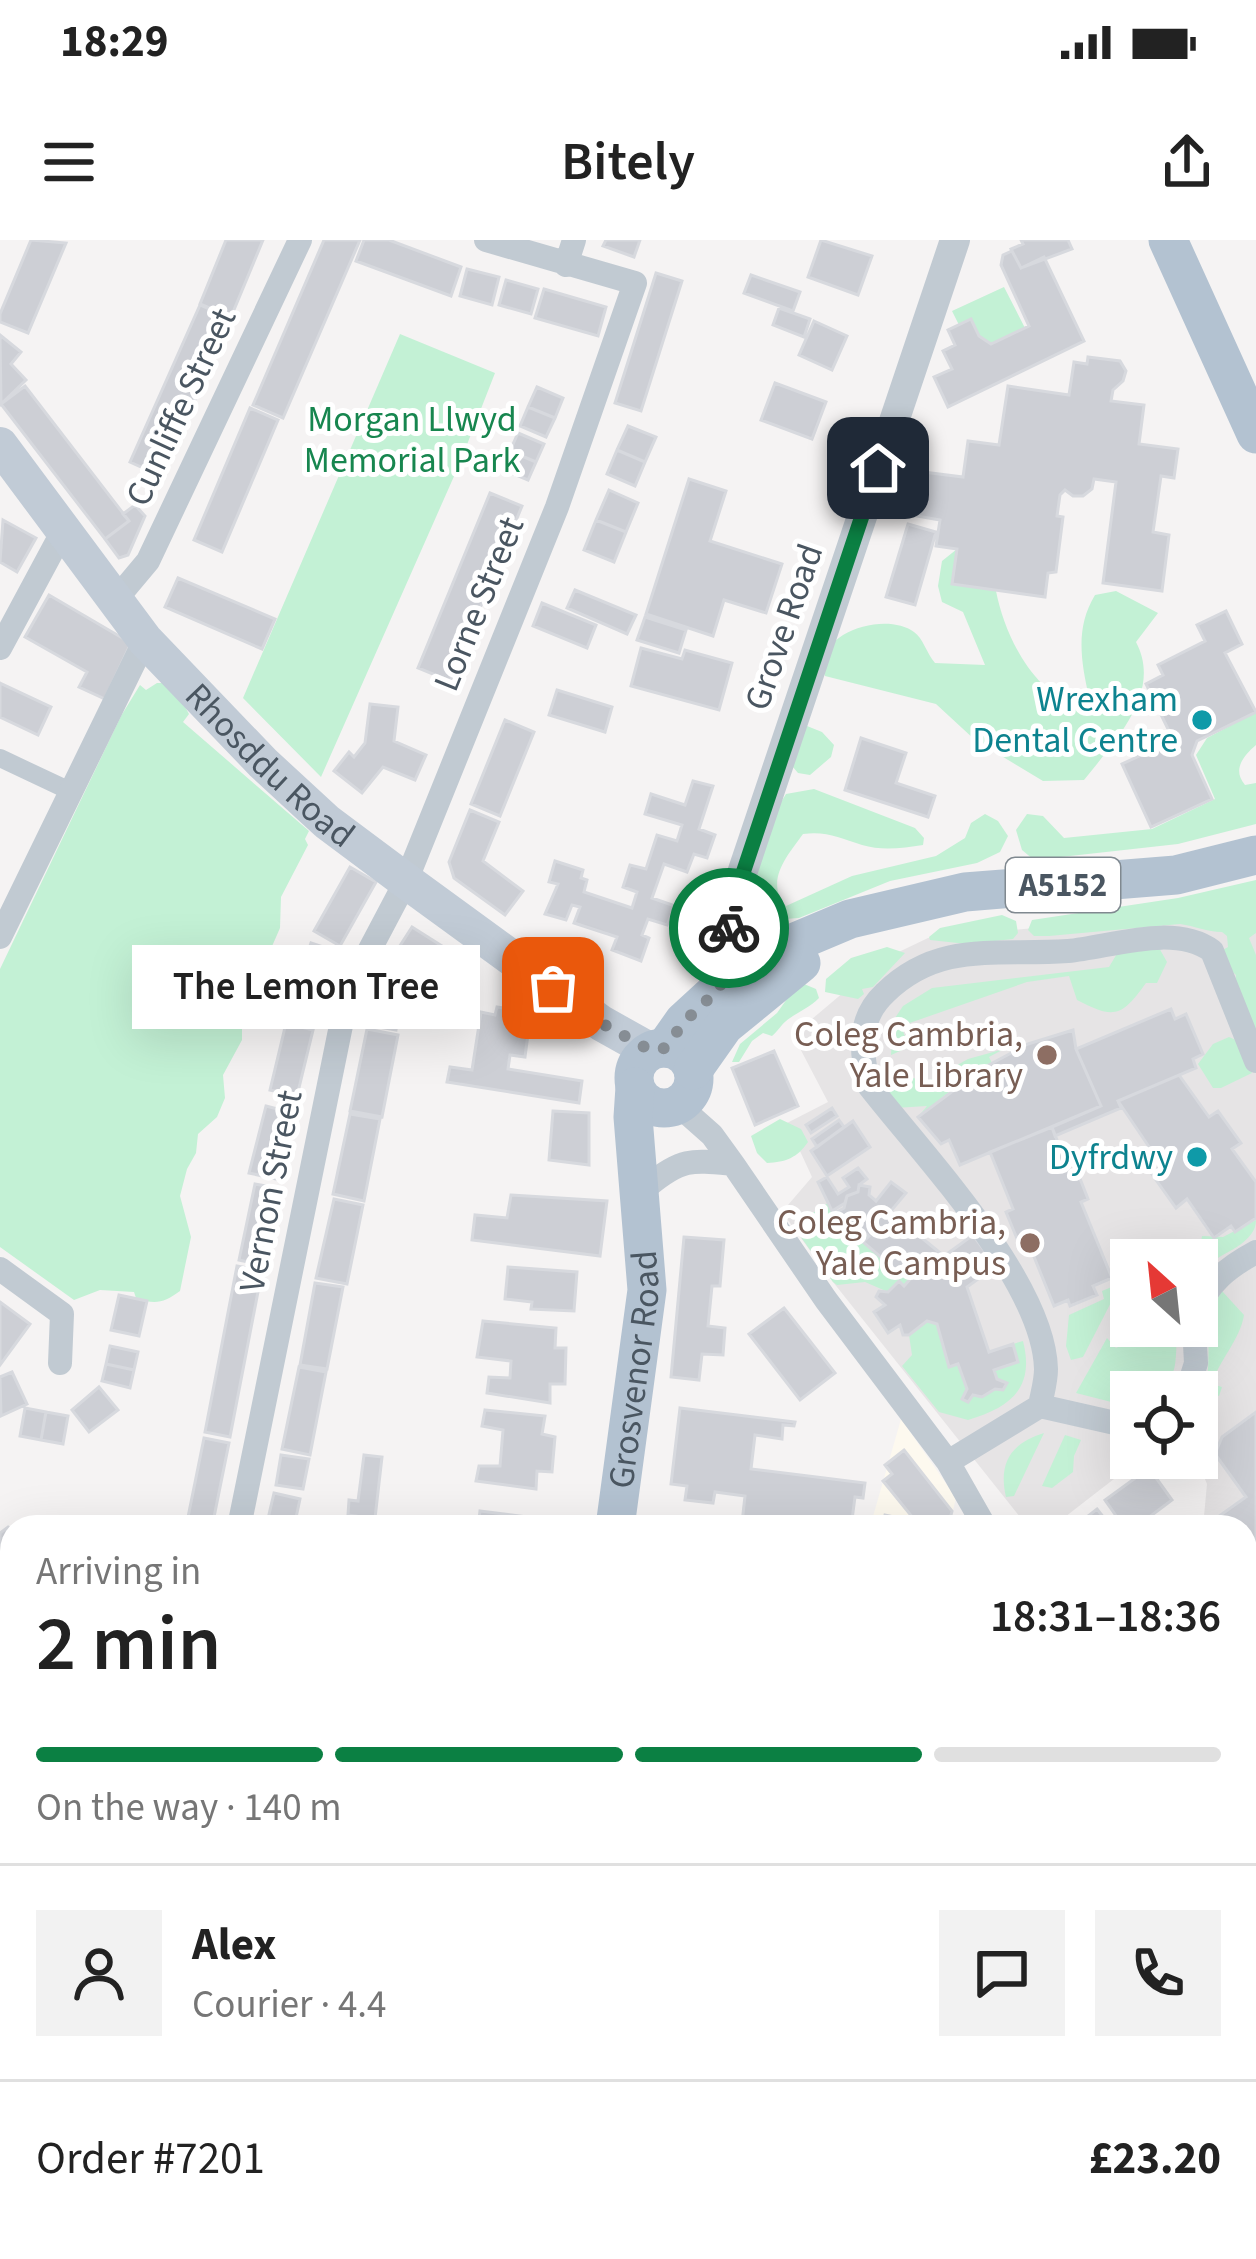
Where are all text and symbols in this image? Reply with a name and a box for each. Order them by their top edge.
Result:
text: 18:29 [60,10,169,74]
text: Bitely [561,124,695,201]
icon: menu [36,129,102,195]
icon: share [1154,129,1220,195]
street label: Cunliffe Street [113,300,249,514]
park label: Morgan Llwyd Memorial Park [304,394,520,486]
pin [827,417,929,519]
icon: home [845,435,911,501]
street label: Lorne Street [421,509,537,699]
street label: Grove Road [732,537,836,717]
street label: Rhosddu Road [173,671,365,860]
place label: Wrexham Dental Centre [972,674,1178,766]
marker: Wrexham Dental Centre [1189,707,1215,733]
road number: A5152 [1006,858,1120,912]
courier [669,868,789,988]
icon: bike [696,895,762,961]
pin [502,937,604,1039]
callout: The Lemon Tree [133,946,481,1030]
icon: bag [520,955,586,1021]
text: The Lemon Tree [173,959,439,1015]
place label: Coleg Cambria, Yale Library [794,1009,1023,1101]
marker: Coleg Cambria, Yale Library [1034,1042,1060,1068]
street label: Vernon Street [226,1086,316,1296]
place label: Dyfrdwy [1049,1132,1173,1183]
marker: Dyfrdwy [1184,1144,1210,1170]
place label: Coleg Cambria, Yale Campus [777,1197,1006,1289]
marker: Coleg Cambria, Yale Campus [1017,1230,1043,1256]
north arrow [1110,1239,1218,1347]
map controls [1110,1239,1218,1479]
street label: Grosvenor Road [595,1248,672,1492]
button: locate [1110,1371,1218,1479]
text: Arriving in [36,1544,201,1600]
text: 18:31–18:36 [990,1585,1221,1649]
text: 2 min [36,1589,221,1700]
text: On the way · 140 m [36,1780,342,1836]
button: person [36,1910,162,2036]
button: chat [939,1910,1065,2036]
button: phone [1095,1910,1221,2036]
text: Alex [192,1913,276,1977]
text: Courier · 4.4 [192,1977,386,2033]
text: Order #7201 [36,2127,265,2191]
text: £23.20 [1089,2127,1221,2191]

